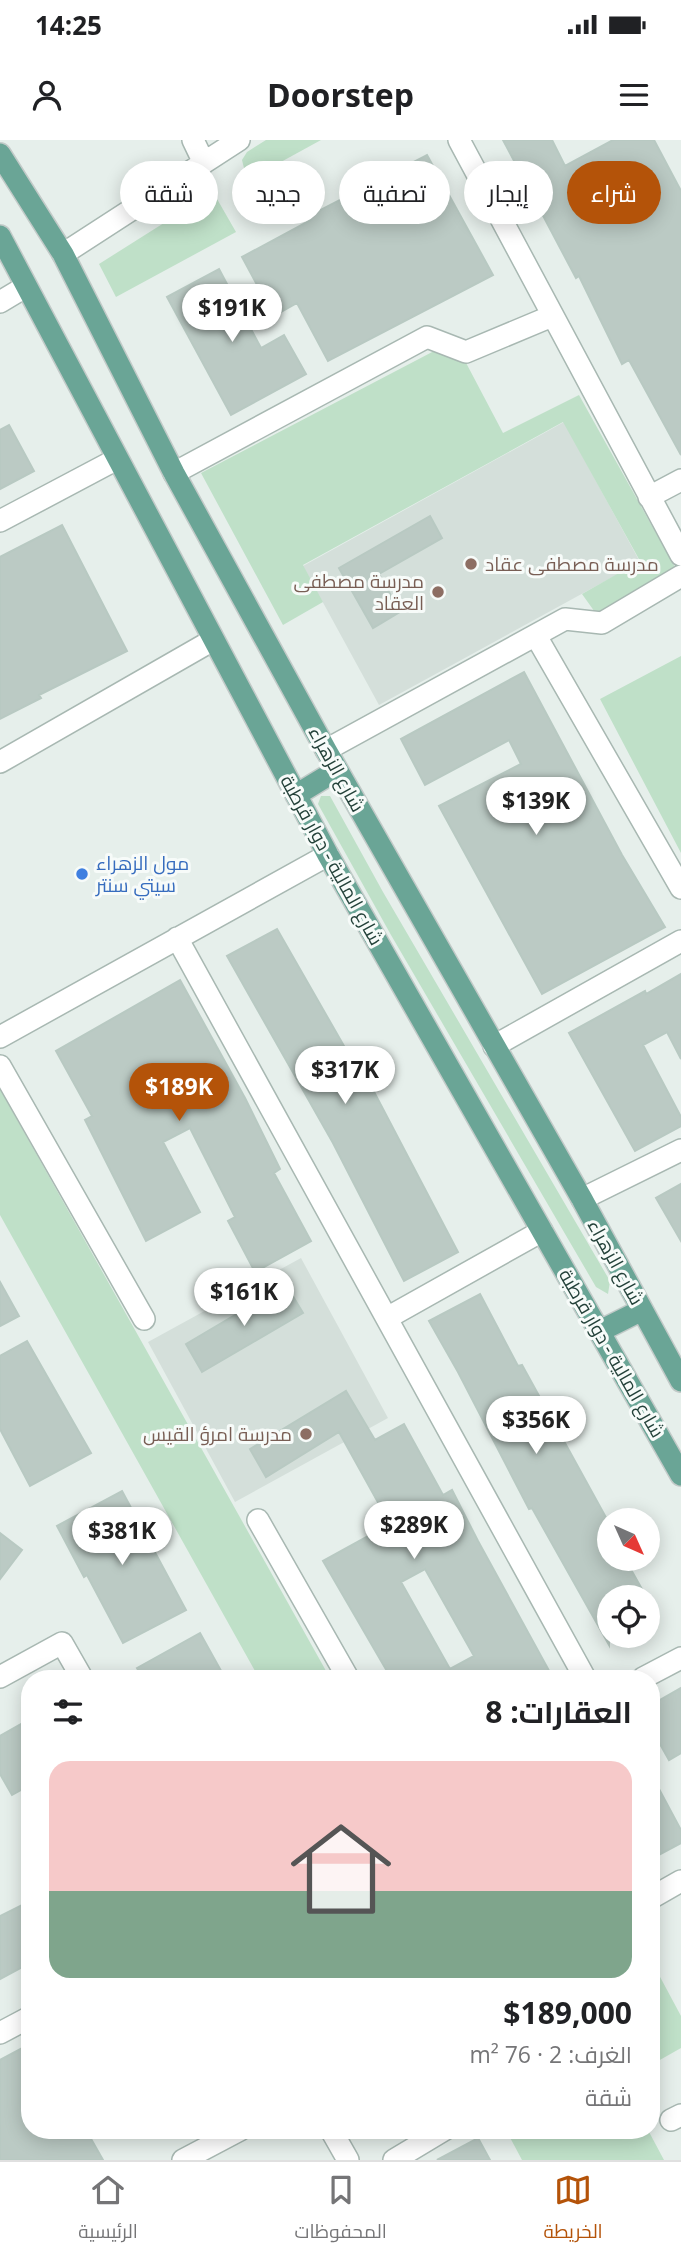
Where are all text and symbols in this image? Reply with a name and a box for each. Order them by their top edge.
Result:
text: 14:25 [35,7,102,43]
text: Doorstep [267,73,414,116]
icon: person [28,76,66,114]
icon: menu [615,76,653,114]
chip: شقة [120,161,218,224]
chip: جديد [232,161,325,224]
chip: تصفية [339,161,450,224]
chip: إيجار [464,161,553,224]
chip: شراء [567,161,661,224]
pin: $191K [183,284,281,344]
text: $191K [198,291,266,323]
place label: مدرسة مصطفى عقاد [485,551,659,577]
marker: مدرسة مصطفى عقاد [463,556,479,572]
place label: مدرسة مصطفى العقاد [293,568,424,616]
marker: مدرسة مصطفى العقاد [430,584,446,600]
street label: شارع الزهراء [302,722,371,817]
street label: شارع المالية - دوار قرطبة [274,770,390,950]
pin: $139K [487,778,585,837]
text: $139K [502,784,570,816]
place label: مول الزهراء سيتي سنتر [95,850,189,900]
marker: مول الزهراء سيتي سنتر [74,866,90,882]
pin: $317K [296,1046,394,1106]
text: $317K [311,1053,379,1085]
pin: $189K [130,1063,228,1123]
text: $189K [145,1070,213,1102]
street label: شارع الزهراء [581,1215,650,1310]
street label: شارع المالية - دوار قرطبة [552,1264,671,1443]
pin: $161K [195,1268,293,1328]
text: $161K [210,1275,278,1307]
pin: $356K [487,1396,585,1456]
text: $356K [502,1403,570,1435]
place label: مدرسة امرؤ القيس [143,1421,292,1447]
marker: مدرسة امرؤ القيس [298,1426,314,1442]
pin: $289K [365,1502,463,1561]
pin: $381K [73,1508,171,1567]
text: $289K [380,1508,448,1540]
north arrow [597,1508,660,1572]
map controls [597,1508,660,1648]
text: $381K [88,1514,156,1546]
button: locate [597,1585,660,1648]
text: العقارات: 8 [485,1691,632,1732]
icon: filters [49,1693,87,1731]
icon: home [278,1806,404,1932]
text: $189,000 [503,1992,632,2033]
text: الغرف: 2 · 76 m² [469,2038,632,2070]
text: شقة [585,2081,632,2113]
tab: الرئيسية [78,2171,138,2249]
tab: المحفوظات [294,2171,387,2249]
tab: الخريطة [543,2171,603,2249]

